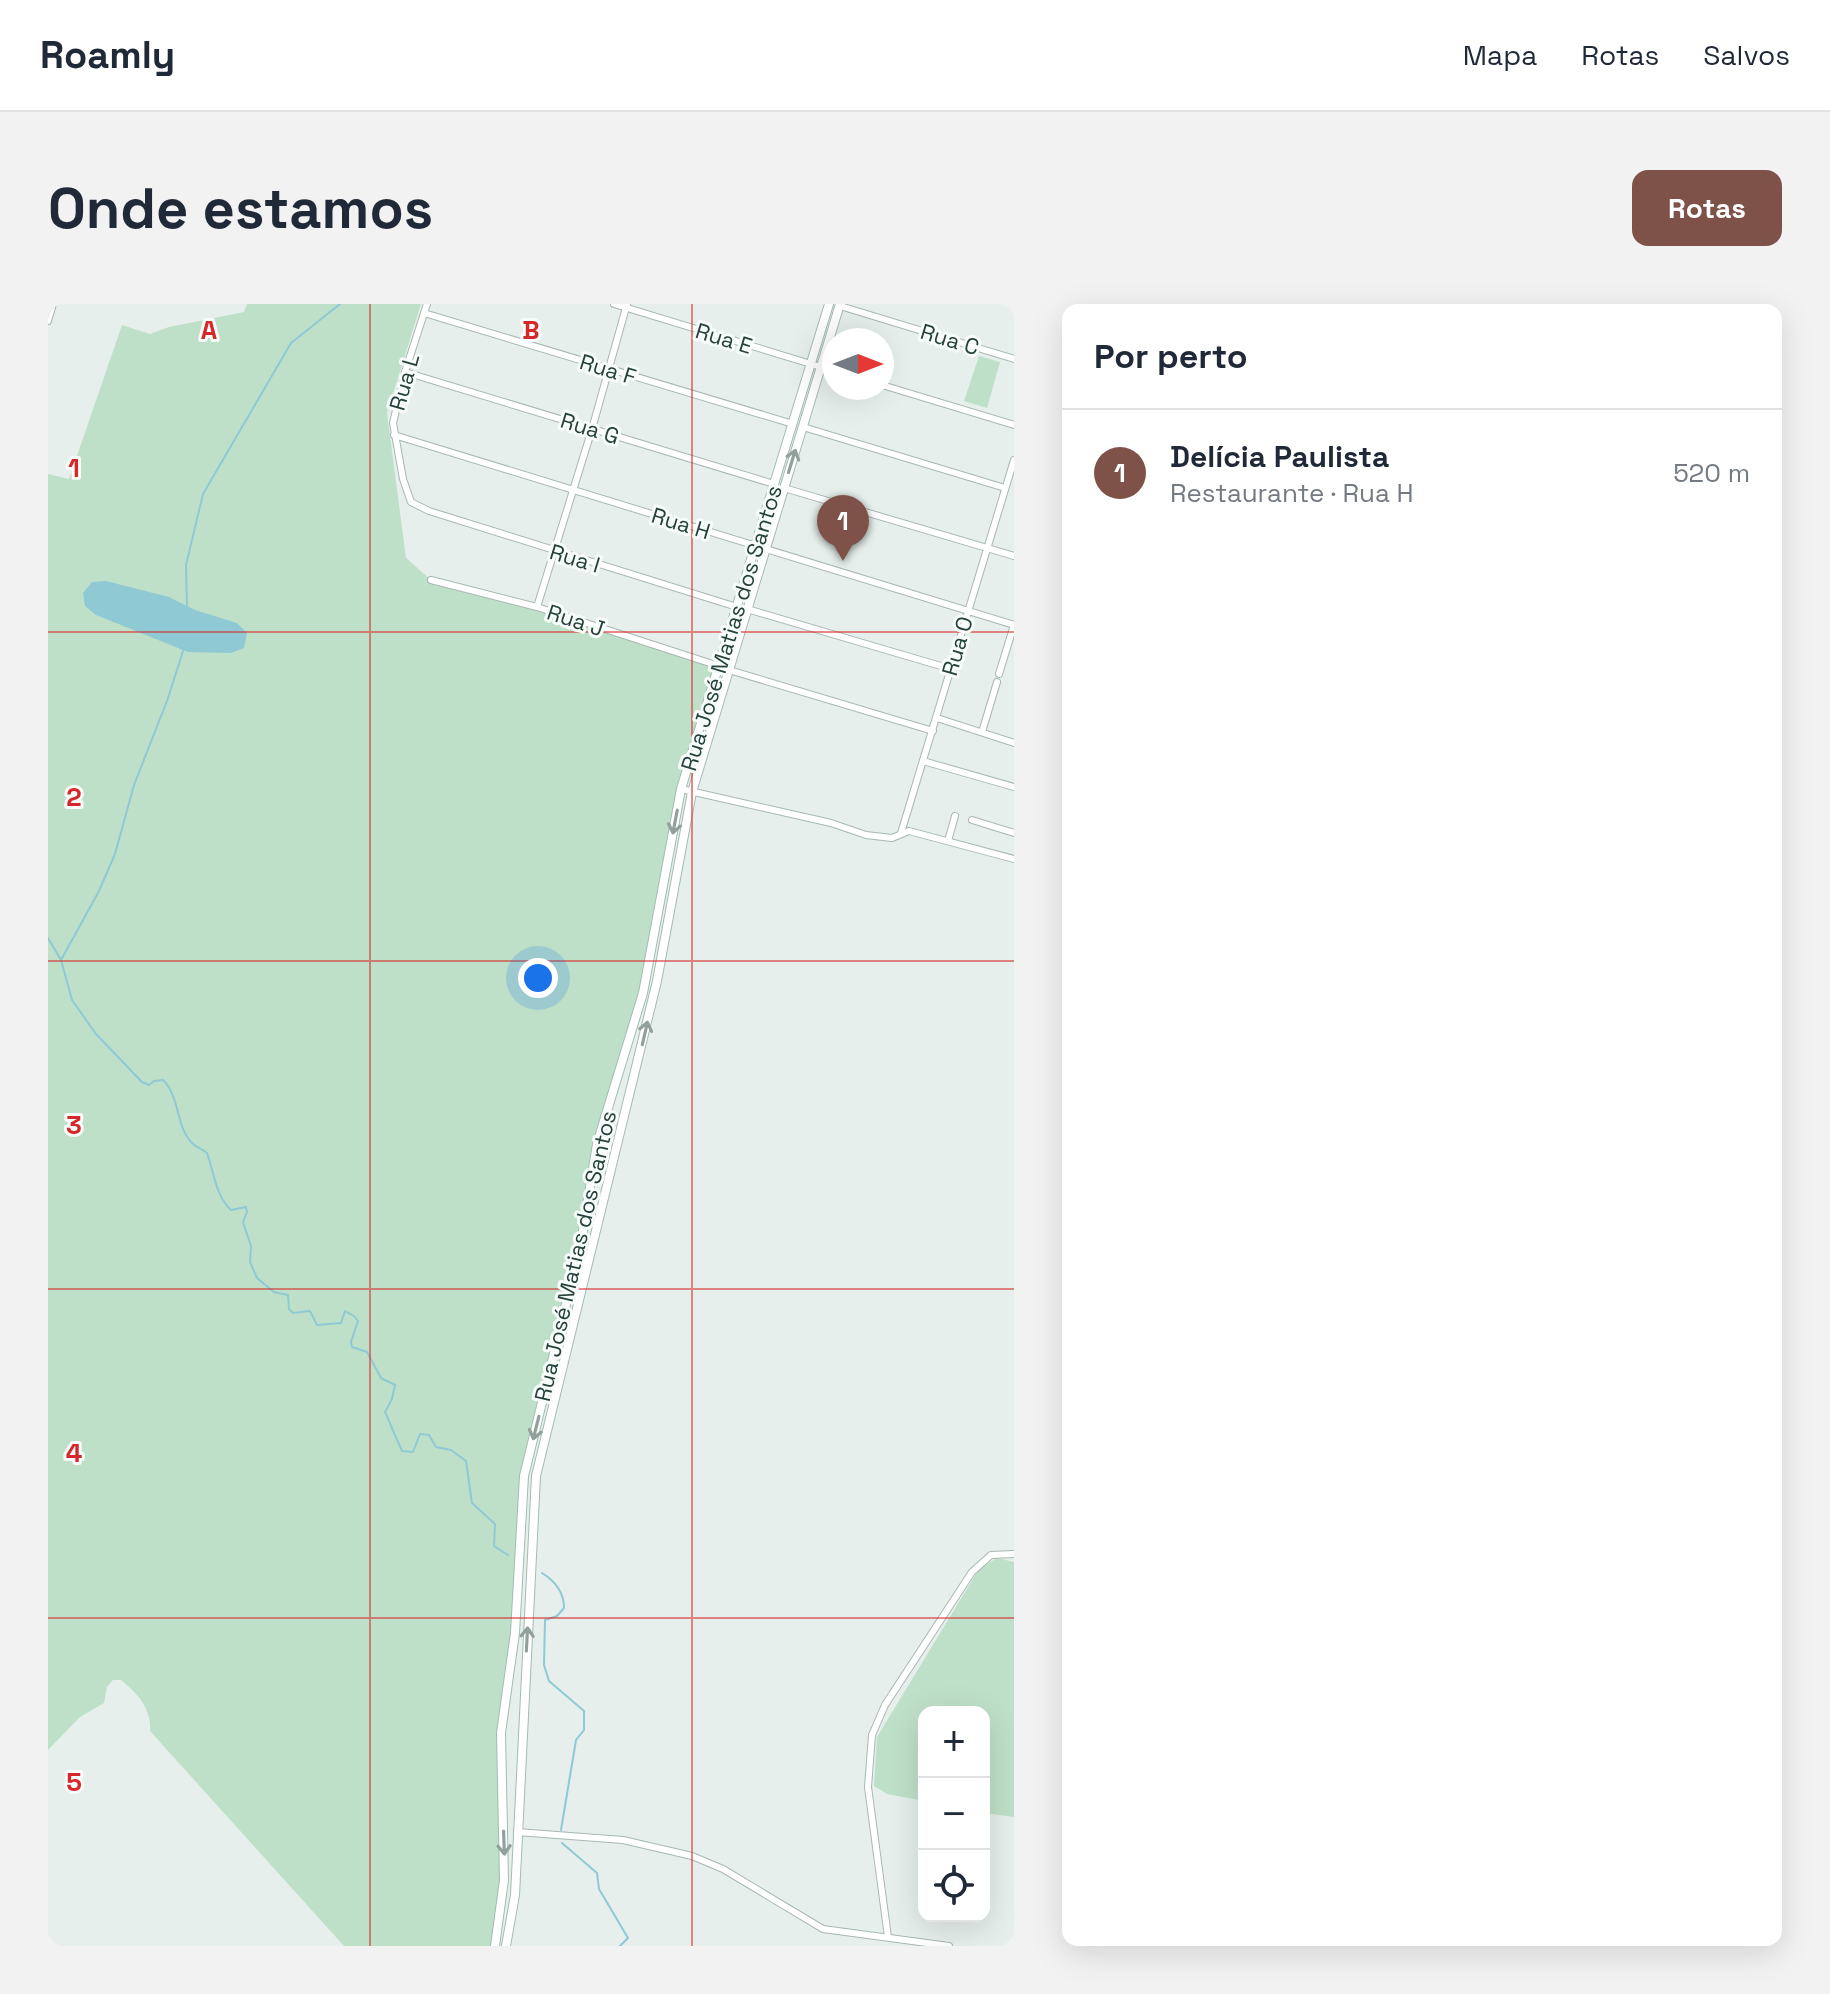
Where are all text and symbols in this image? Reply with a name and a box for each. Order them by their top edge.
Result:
text: Roamly [40,31,175,79]
text: Mapa [1463,37,1537,73]
text: Rotas [1581,37,1659,73]
text: Salvos [1703,37,1790,73]
button: Rotas [1632,170,1782,246]
text: Onde estamos [48,173,433,244]
text: A [201,313,218,347]
text: B [522,313,540,347]
street label: Rua E [692,316,756,360]
street label: Rua C [917,317,983,361]
north arrow [822,328,894,400]
text: Por perto [1094,335,1248,378]
street label: Rua F [576,347,640,391]
street label: Rua L [383,350,425,414]
street label: Rua G [557,406,623,450]
text: Delícia Paulista [1170,437,1389,476]
one-way arrow [785,449,800,475]
text: 1 [68,451,80,485]
text: 1 [1114,456,1126,490]
text: 520 m [1673,456,1750,490]
text: Restaurante · Rua H [1170,476,1414,510]
street label: Rua José Matias dos Santos [674,482,788,774]
pin: 1 [817,495,869,561]
street label: Rua H [648,501,714,545]
street label: Rua I [547,537,603,579]
street label: Rua J [544,598,608,642]
street label: Rua O [935,613,979,679]
text: 2 [66,780,82,814]
one-way arrow [667,809,682,835]
your location [518,958,558,998]
one-way arrow [638,1020,653,1046]
text: 3 [66,1108,82,1142]
street label: Rua José Matias dos Santos [528,1108,622,1404]
one-way arrow [528,1414,543,1440]
text: 4 [66,1436,82,1470]
one-way arrow [519,1626,534,1653]
map controls [918,1706,990,1922]
button: + [918,1706,990,1778]
text: 5 [66,1765,82,1799]
button: − [918,1778,990,1850]
one-way arrow [496,1829,512,1856]
button: locate [918,1850,990,1922]

